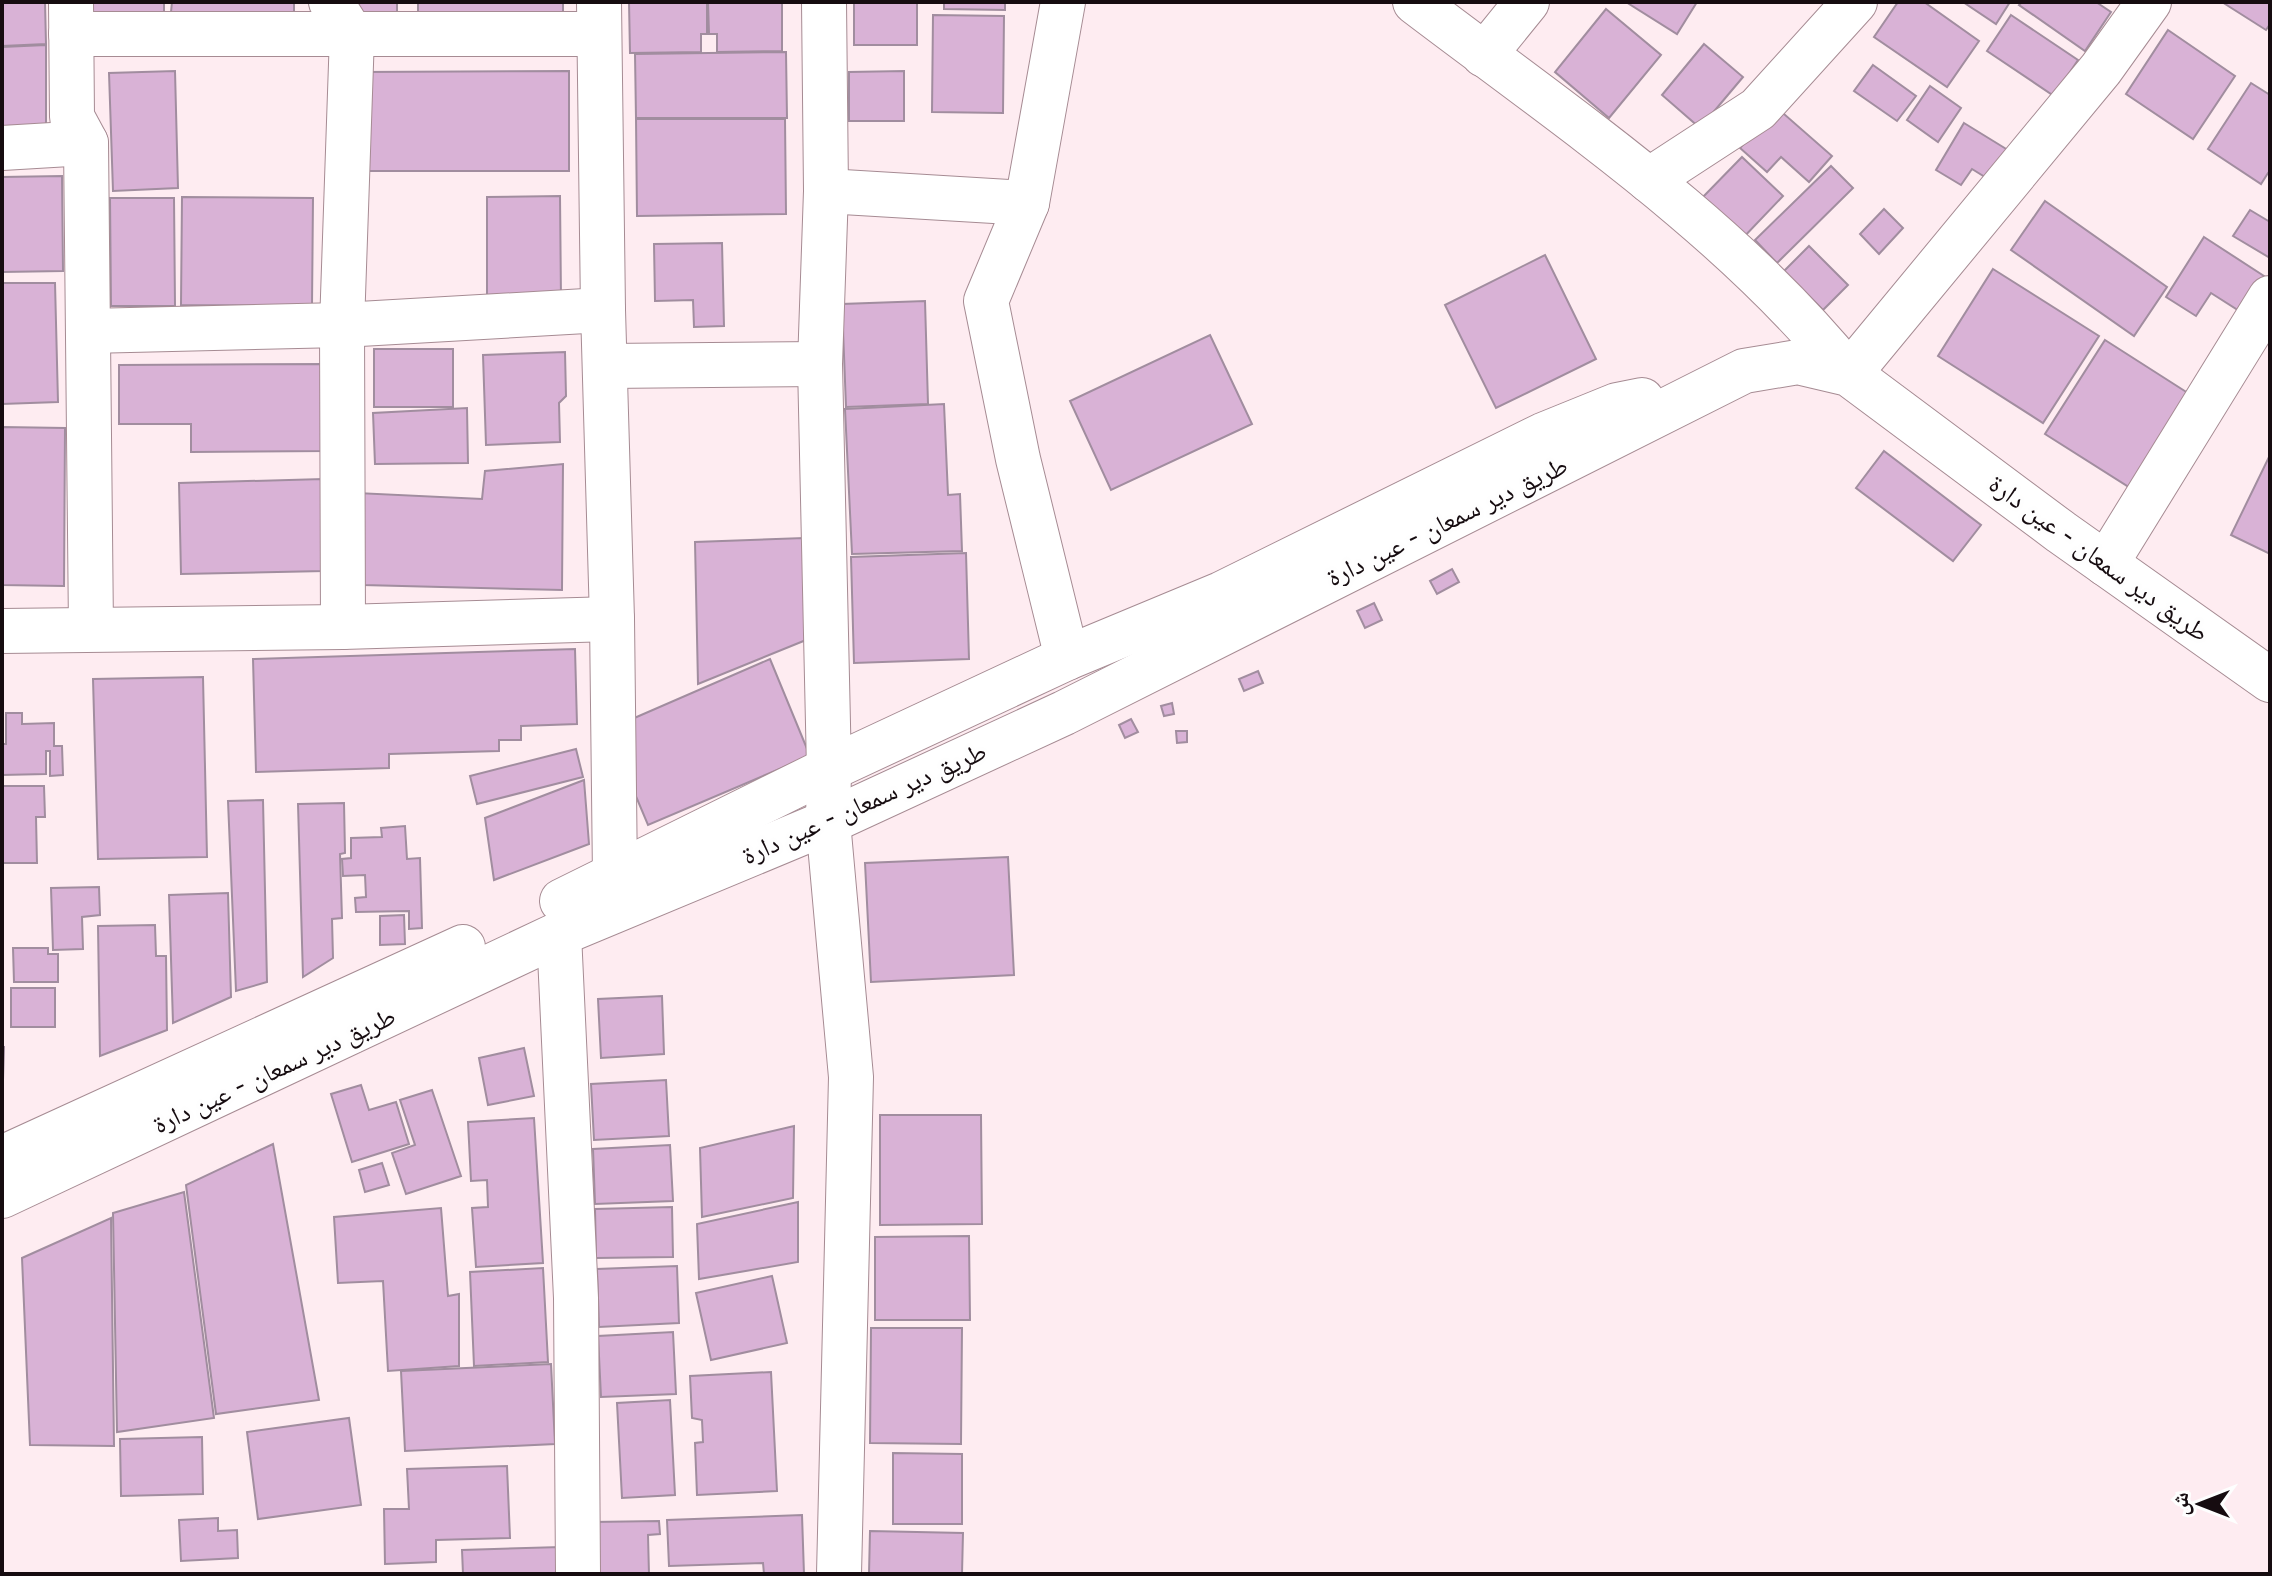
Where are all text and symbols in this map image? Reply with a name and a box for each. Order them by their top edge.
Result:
street label: طريق دير سمعان - عين دارة [1322,450,1573,593]
street label: طريق دير سمعان - عين دارة [1983,468,2215,649]
street label: طريق دير سمعان - عين دارة [737,736,991,871]
street label: طريق دير سمعان - عين دارة [148,1001,400,1140]
north arrow [2160,1464,2240,1544]
text: ش [2167,1492,2194,1516]

